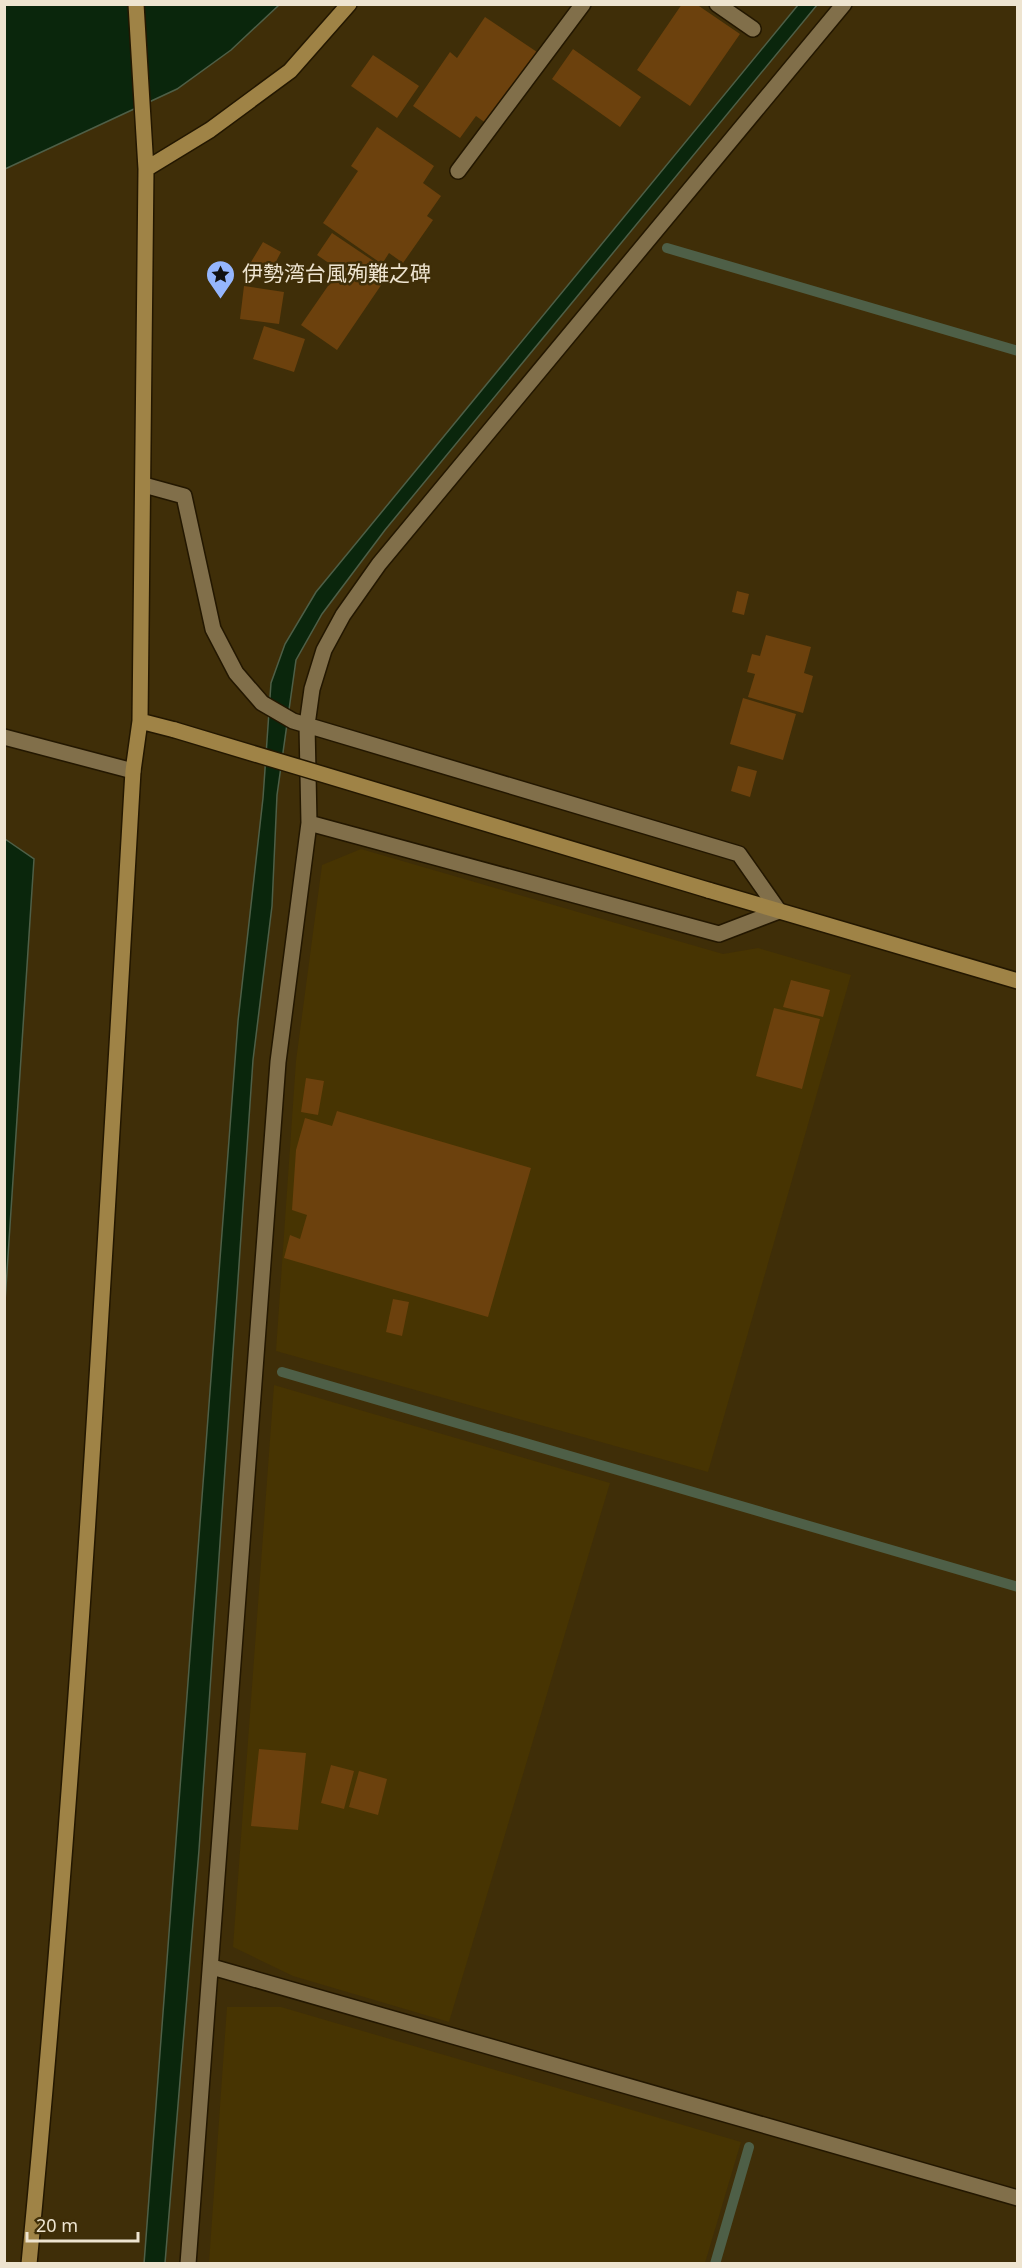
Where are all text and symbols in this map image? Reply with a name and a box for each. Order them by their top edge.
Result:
place icon: 伊勢湾台風殉難之碑 [205,258,237,300]
place label: 伊勢湾台風殉難之碑 [242,259,431,287]
scale bar [27,2205,138,2243]
text: 20 m [36,2213,78,2237]

